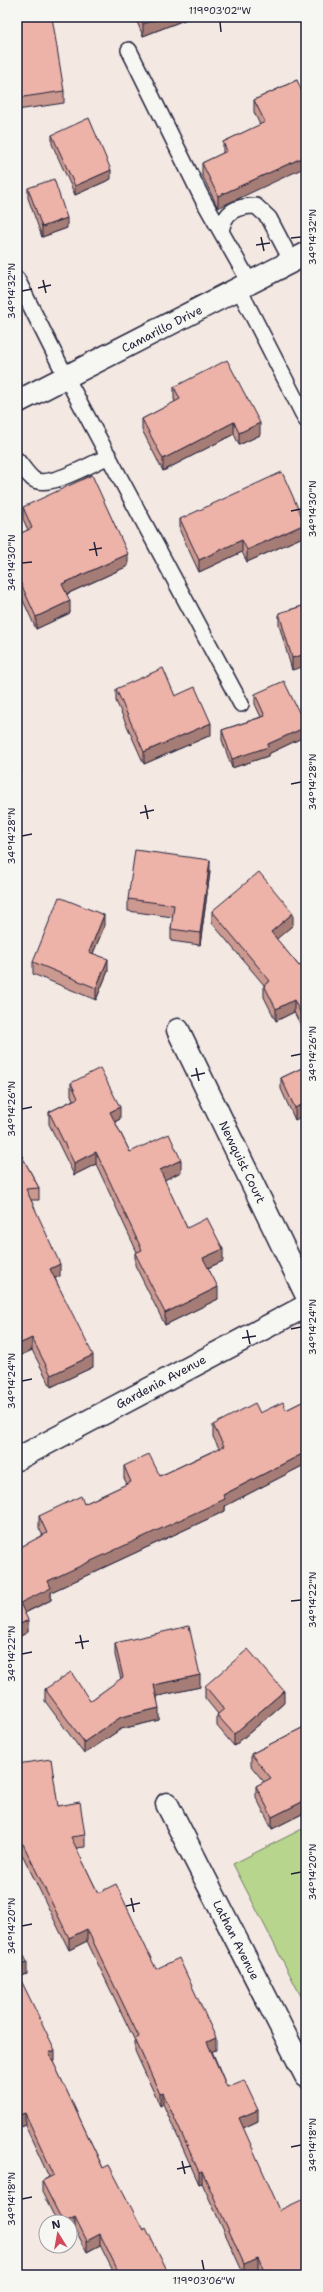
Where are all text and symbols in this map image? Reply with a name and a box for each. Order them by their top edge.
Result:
text: 119°03'02"W [189,4,252,17]
text: 34°14'32"N [306,209,319,265]
text: 34°14'32"N [5,263,18,319]
street label: Camarillo Drive [119,302,205,356]
text: 34°14'30"N [306,480,319,538]
text: 34°14'30"N [5,534,18,592]
text: 34°14'28"N [306,754,319,810]
text: 34°14'28"N [5,808,18,864]
text: 34°14'26"N [306,1026,319,1082]
text: 34°14'26"N [5,1081,18,1137]
street label: Newquist Court [215,1118,269,1206]
text: 34°14'24"N [306,1299,319,1355]
street label: Gardenia Avenue [113,1351,209,1413]
text: 34°14'24"N [5,1353,18,1409]
text: 34°14'22"N [306,1572,319,1628]
text: 34°14'22"N [5,1626,18,1682]
text: 34°14'20"N [306,1843,319,1901]
text: 34°14'20"N [5,1897,18,1955]
street label: Lathan Avenue [209,1897,263,1983]
text: 34°14'18"N [306,2118,319,2172]
text: 34°14'18"N [5,2172,18,2226]
north arrow [38,2214,78,2254]
text: N [50,2216,62,2233]
text: 119°03'06"W [173,2274,236,2287]

